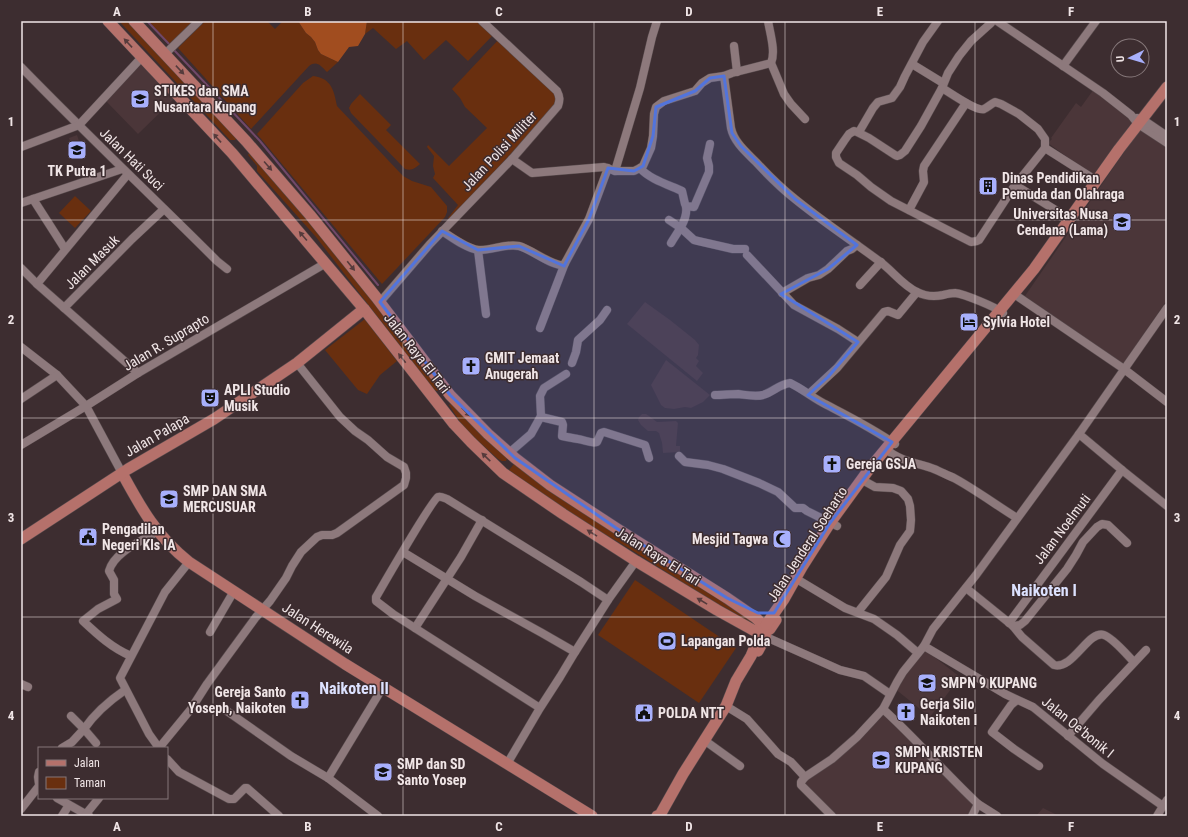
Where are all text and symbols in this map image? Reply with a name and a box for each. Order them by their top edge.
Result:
text: A [113,4,121,19]
text: B [304,4,312,19]
text: C [495,4,503,19]
text: D [685,4,693,19]
text: E [877,4,884,19]
text: F [1068,4,1074,19]
one-way arrow [124,38,133,48]
north arrow [1110,38,1150,78]
text: U [1114,55,1127,63]
one-way arrow [175,65,185,75]
place label: STIKES dan SMA Nusantara Kupang [154,83,256,115]
school or university icon: STIKES dan SMA Nusantara Kupang [129,88,151,110]
street label: Jalan Polisi Militer [458,108,540,194]
text: 1 [8,114,14,129]
text: 1 [1174,114,1180,129]
street label: Jalan Hati Suci [97,124,167,194]
one-way arrow [213,133,222,143]
school or university icon: TK Putra 1 [66,139,88,161]
one-way arrow [263,161,272,171]
place label: TK Putra 1 [47,163,107,179]
place label: Dinas Pendidikan Pemuda dan Olahraga [1002,170,1125,202]
building icon: Dinas Pendidikan Pemuda dan Olahraga [977,175,999,197]
place label: Universitas Nusa Cendana (Lama) [1013,206,1108,239]
school or university icon: Universitas Nusa Cendana (Lama) [1111,211,1133,233]
street label: Jalan Masuk [62,231,123,292]
one-way arrow [298,231,307,241]
one-way arrow [347,260,356,271]
street label: Jalan R. Suprapto [120,310,212,374]
street label: Jalan Raya El Tari [381,310,453,396]
hotel icon: Sylvia Hotel [958,311,980,333]
text: 2 [8,312,15,327]
text: 2 [1174,312,1181,327]
place label: Sylvia Hotel [983,314,1050,330]
place label: GMIT Jemaat Anugerah [485,350,559,382]
one-way arrow [398,353,406,364]
church icon: GMIT Jemaat Anugerah [460,355,482,377]
place label: APLI Studio Musik [224,382,290,414]
theatre icon: APLI Studio Musik [199,387,221,409]
one-way arrow [461,407,471,417]
street label: Jalan Palapa [122,410,192,460]
one-way arrow [482,453,491,462]
church icon: Gereja GSJA [821,453,843,475]
place label: Gereja GSJA [846,456,917,472]
place label: SMP DAN SMA MERCUSUAR [183,483,268,515]
street label: Jalan Jenderal Soeharto [764,483,850,605]
school or university icon: SMP DAN SMA MERCUSUAR [158,488,180,510]
street label: Jalan Noelmuti [1030,491,1094,567]
text: 3 [8,510,14,525]
text: 3 [1174,510,1180,525]
place label: Pengadilan Negeri Kls IA [102,521,176,553]
street label: Jalan Raya El Tari [613,524,703,588]
public building icon: Pengadilan Negeri Kls IA [77,526,99,548]
mosque icon: Mesjid Tagwa [771,528,793,550]
one-way arrow [586,529,598,536]
place label: Mesjid Tagwa [692,531,768,547]
district label: Naikoten I [1011,581,1077,600]
one-way arrow [696,598,708,605]
street label: Jalan Herewila [279,599,357,657]
sports icon: Lapangan Polda [656,630,678,652]
place label: Lapangan Polda [681,633,771,649]
school or university icon: SMPN 9 KUPANG [916,672,938,694]
place label: SMPN 9 KUPANG [941,675,1037,691]
district label: Naikoten II [319,679,389,698]
place label: Gereja Santo Yoseph, Naikoten [188,684,286,716]
church icon: Gereja Santo Yoseph, Naikoten [289,689,311,711]
street label: Jalan Oe'bonik I [1039,693,1117,761]
place label: Gerja Silo Naikoten I [920,696,977,728]
church icon: Gerja Silo Naikoten I [895,701,917,723]
public building icon: POLDA NTT [633,702,655,724]
place label: POLDA NTT [658,705,725,721]
text: 4 [8,708,15,723]
text: 4 [1174,708,1181,723]
place label: SMPN KRISTEN KUPANG [895,744,983,776]
legend [38,747,168,799]
school or university icon: SMPN KRISTEN KUPANG [870,749,892,771]
text: Jalan [74,756,100,770]
place label: SMP dan SD Santo Yosep [397,756,466,788]
school or university icon: SMP dan SD Santo Yosep [372,761,394,783]
text: Taman [74,776,106,790]
text: A [113,819,121,834]
text: B [304,819,312,834]
text: C [495,819,503,834]
text: D [685,819,693,834]
text: E [877,819,884,834]
text: F [1068,819,1074,834]

